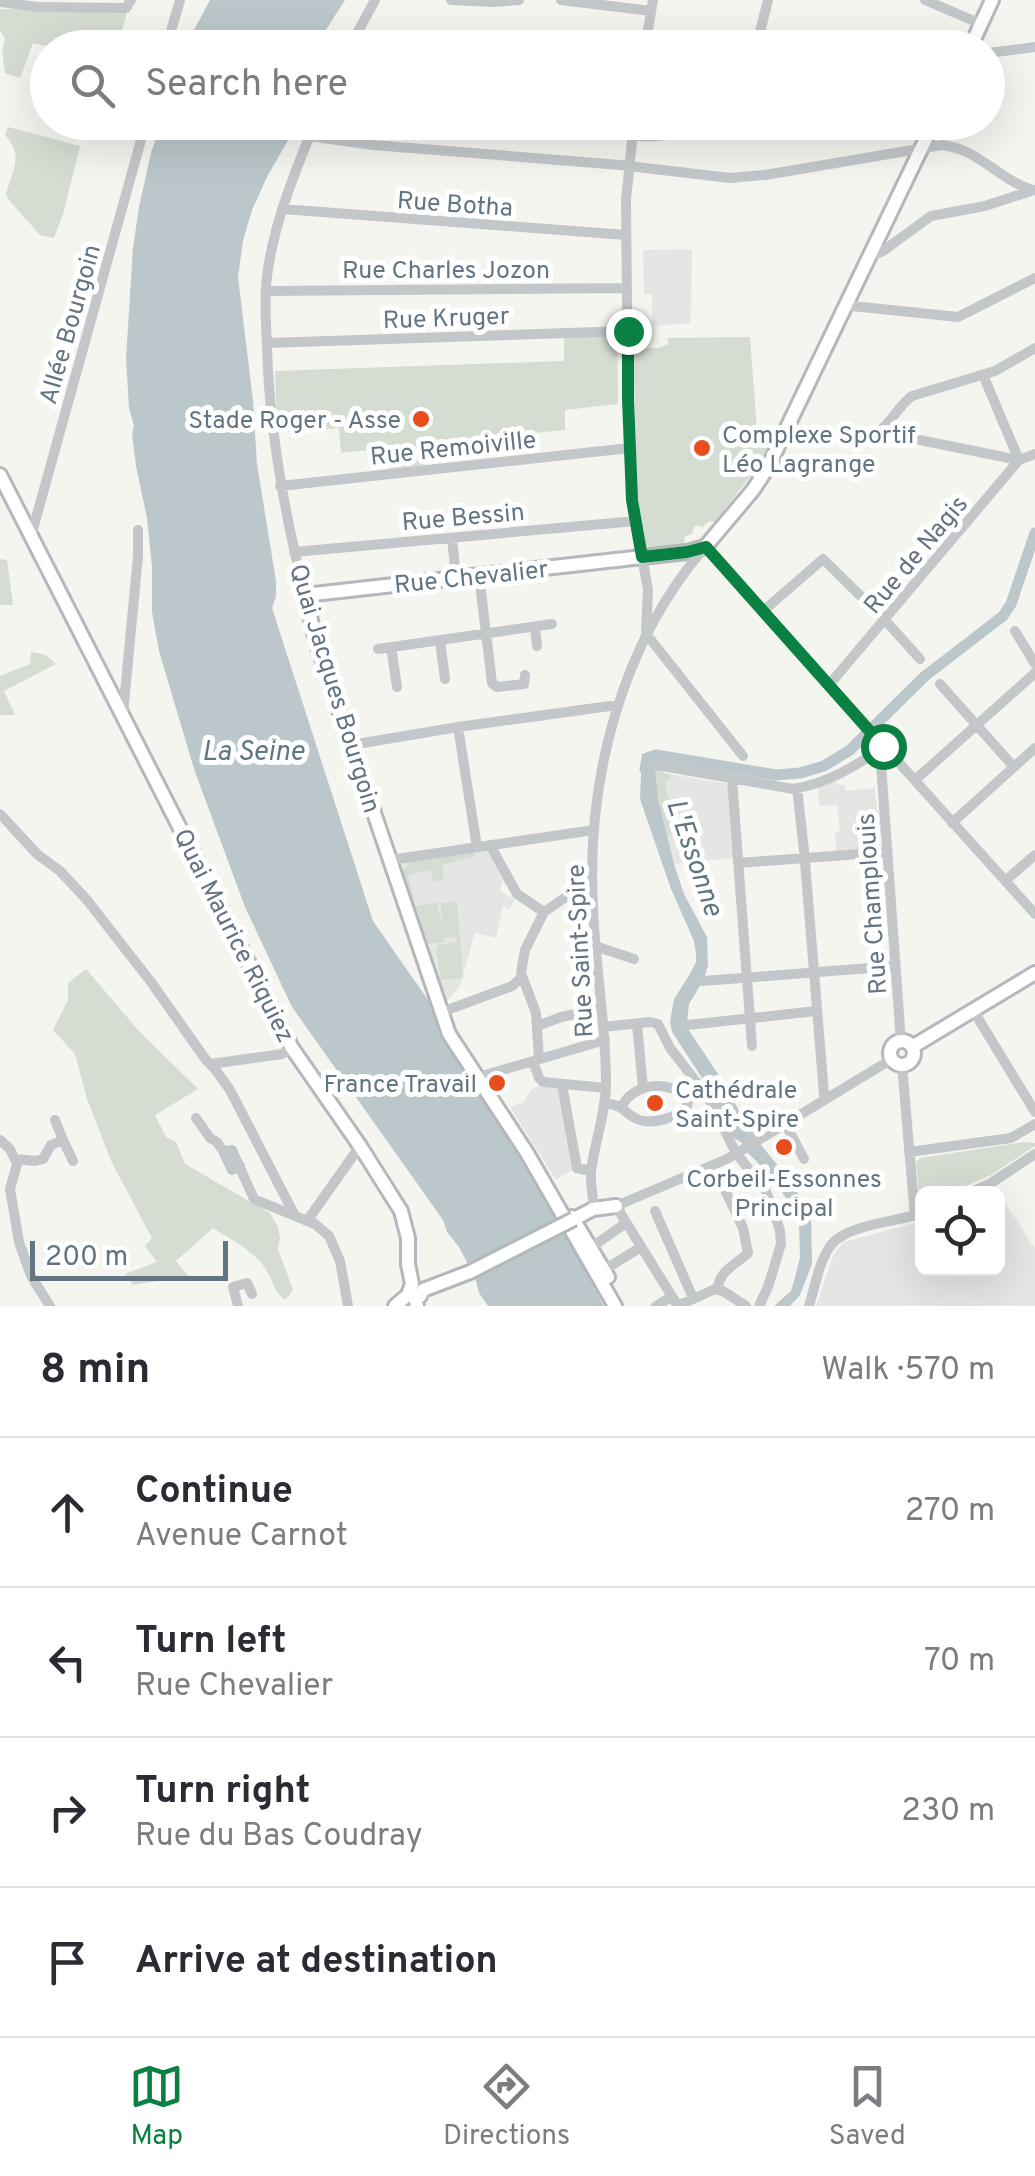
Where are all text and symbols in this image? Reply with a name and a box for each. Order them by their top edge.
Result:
search box [30,30,1005,140]
icon: search [65,58,120,113]
text: Search here [145,61,348,110]
street label: Rue Botha [396,186,514,226]
street label: Allée Bourgoin [34,241,110,409]
street label: Rue Charles Jozon [342,256,550,288]
street label: Rue Kruger [382,302,510,338]
route end [606,309,652,355]
place label: Stade Roger - Asse [188,406,401,438]
marker: Stade Roger - Asse [410,408,432,430]
place label: Complexe Sportif Léo Lagrange [722,421,916,482]
street label: Rue Remoiville [369,425,538,475]
marker: Complexe Sportif Léo Lagrange [691,437,713,459]
street label: Rue de Nagis [858,490,976,622]
street label: Rue Bessin [400,498,526,540]
street label: Rue Chevalier [393,555,550,603]
street label: Quai Jacques Bourgoin [280,560,386,817]
route start [861,724,907,770]
water label: La Seine [202,735,305,771]
water label: L'Essonne [656,795,730,922]
street label: Rue Champlouis [852,812,896,996]
street label: Quai Maurice Riquiez [165,824,300,1049]
street label: Rue Saint-Spire [561,863,603,1038]
place label: France Travail [324,1070,477,1102]
marker: France Travail [486,1072,508,1094]
place label: Cathédrale Saint-Spire [675,1076,799,1137]
marker: Cathédrale Saint-Spire [644,1092,666,1114]
marker: Corbeil-Essonnes Principal [773,1136,795,1158]
place label: Corbeil-Essonnes Principal [686,1165,882,1226]
map controls [915,1186,1005,1276]
button: locate [915,1186,1005,1276]
scale bar [30,1236,228,1280]
text: 200 m [45,1240,128,1276]
text: 8 min [40,1345,150,1398]
text: Walk · 570 m [821,1351,995,1391]
text: Continue [135,1468,293,1517]
icon: ahead [40,1485,95,1540]
text: 270 m [905,1492,995,1532]
text: Avenue Carnot [135,1517,348,1557]
text: Turn left [135,1618,287,1667]
icon: left [40,1635,95,1690]
text: 70 m [924,1642,995,1682]
text: Rue Chevalier [135,1667,333,1707]
text: Turn right [135,1768,310,1817]
icon: right [40,1785,95,1840]
text: 230 m [901,1792,995,1832]
text: Rue du Bas Coudray [135,1817,423,1857]
icon: arrive [40,1935,95,1990]
text: Arrive at destination [135,1938,498,1987]
tab: Map [129,2059,184,2155]
tab: Directions [443,2059,570,2155]
tab: Saved [829,2059,906,2155]

